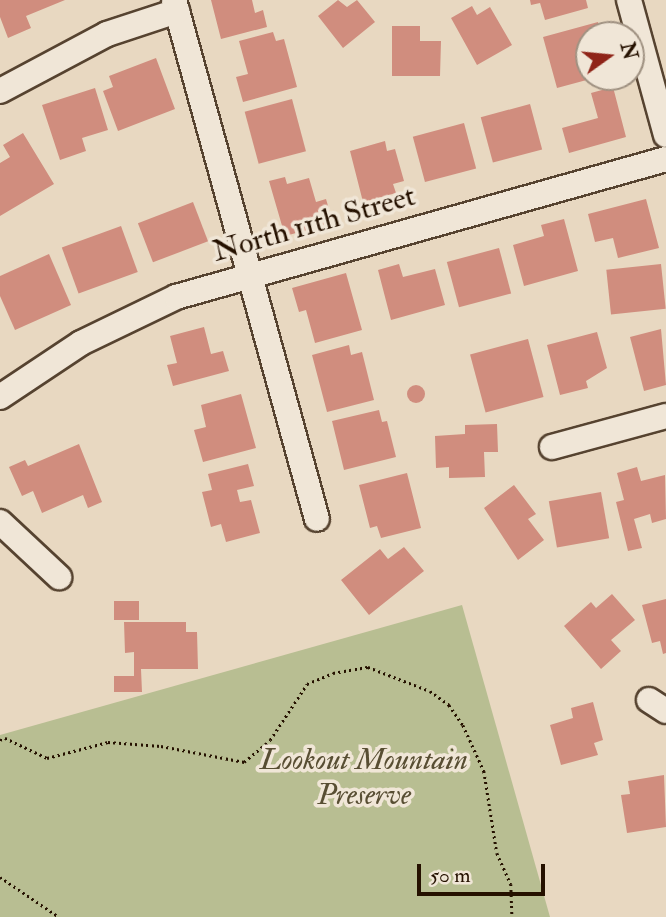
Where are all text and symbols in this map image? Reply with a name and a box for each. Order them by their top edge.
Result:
north arrow [575,21,645,91]
text: N [615,40,642,62]
street label: North 11th Street [209,178,419,270]
park label: Lookout Mountain Preserve [260,742,468,812]
scale bar [421,850,549,894]
text: 50 m [430,862,471,889]

